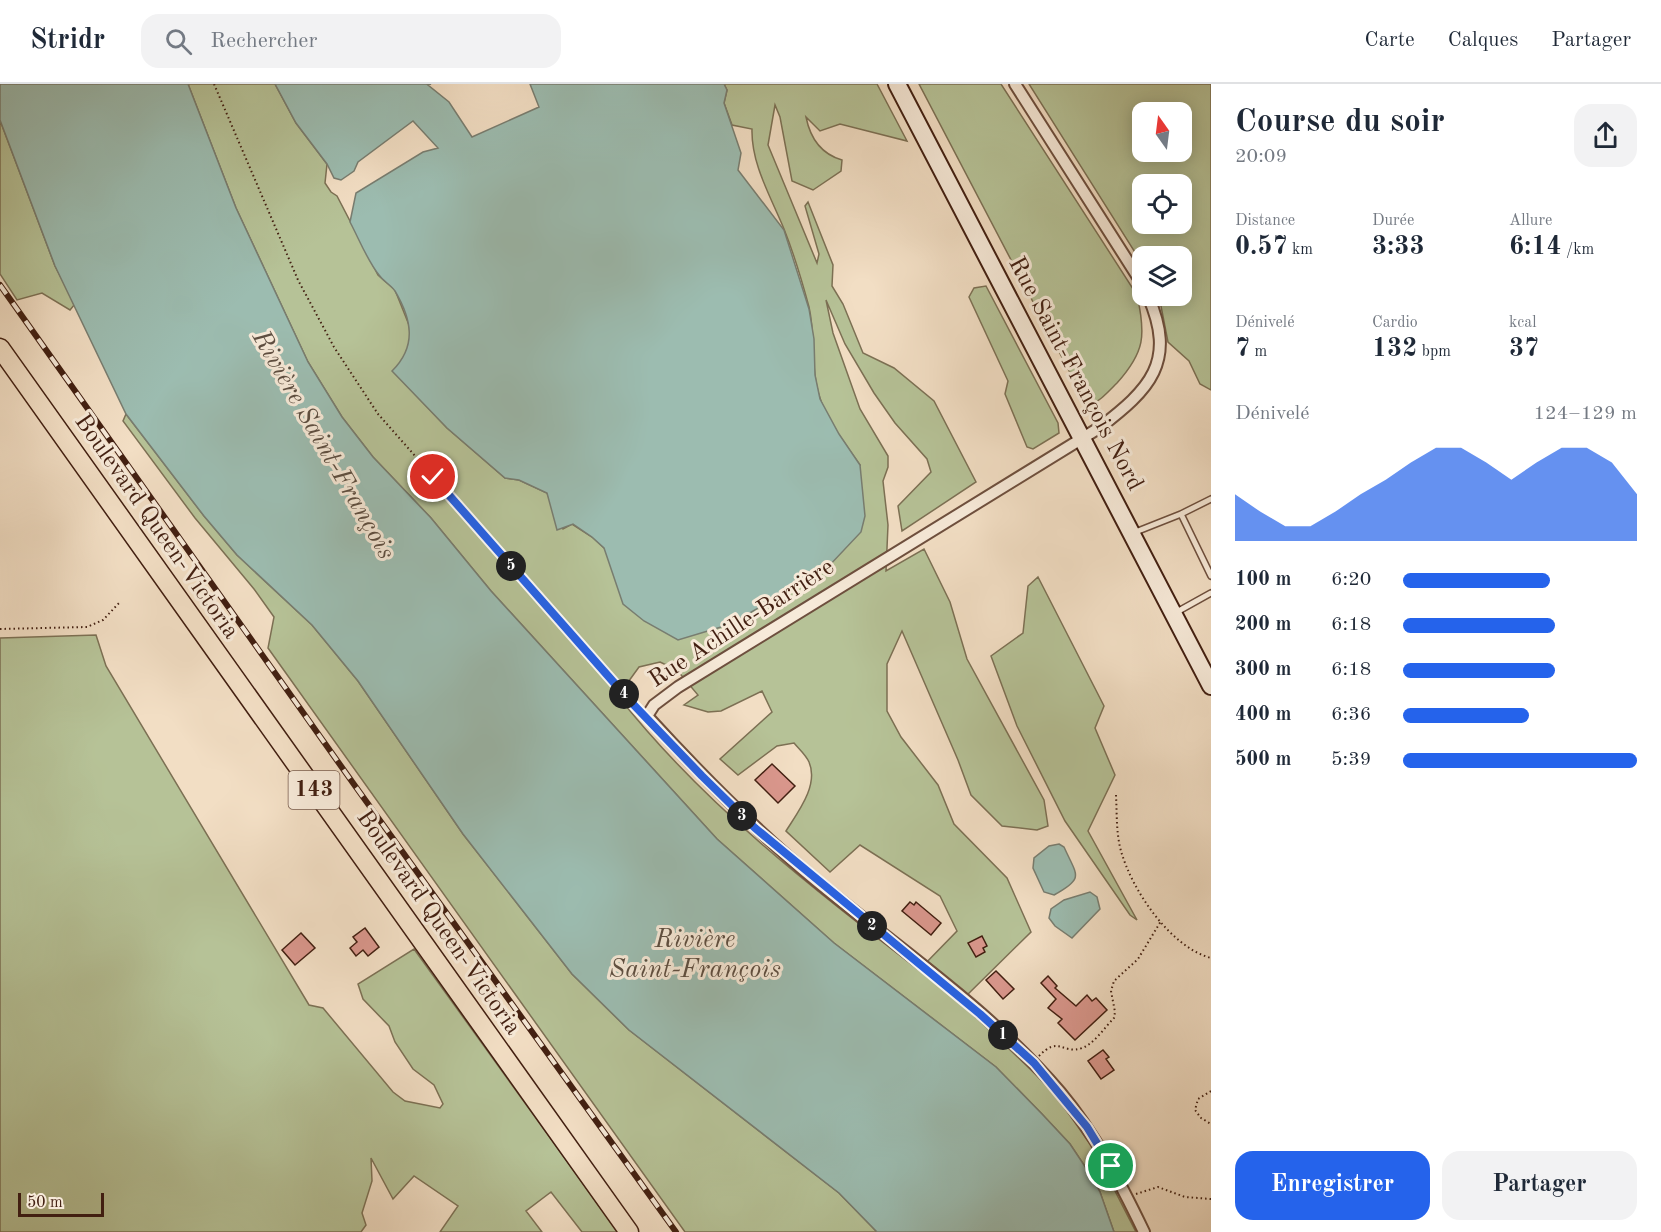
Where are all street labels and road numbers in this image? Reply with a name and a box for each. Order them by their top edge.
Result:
street label: Rue Saint-François Nord [1003,253,1147,495]
street label: Boulevard Queen-Victoria [69,410,243,644]
street label: Rue Achille-Barrière [645,555,839,693]
road number: 143 [288,771,340,809]
street label: Boulevard Queen-Victoria [351,806,525,1040]

